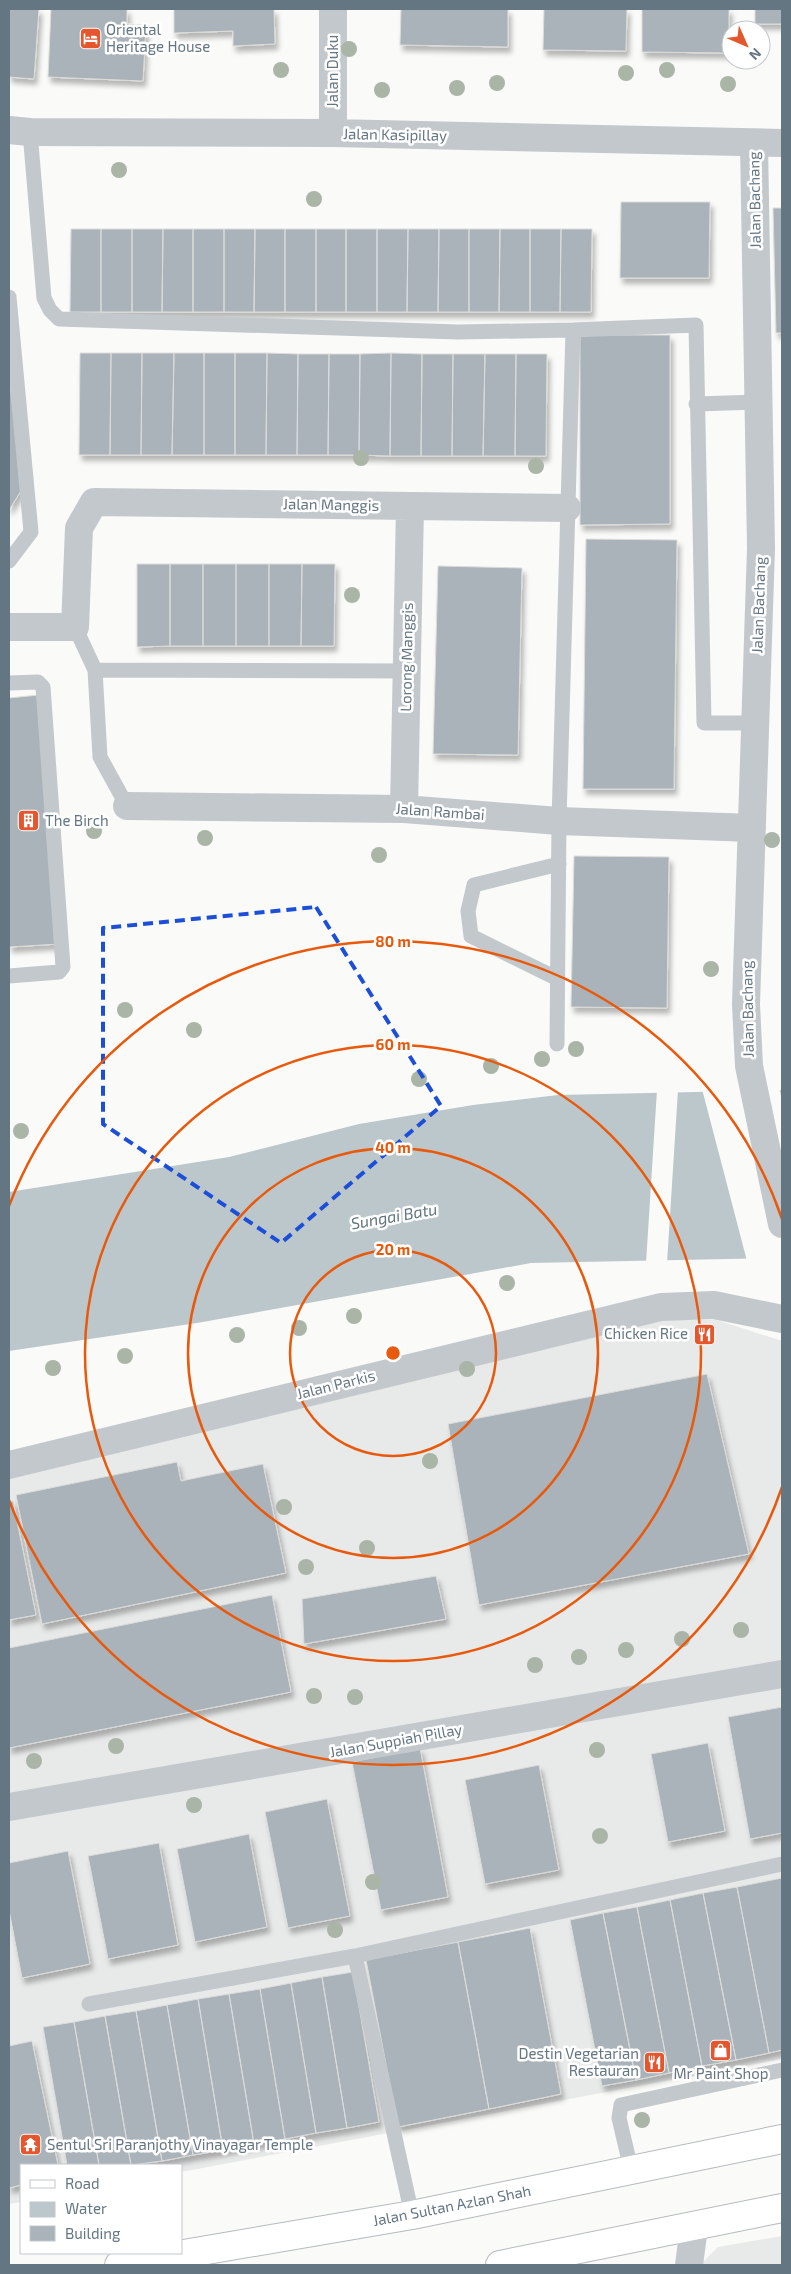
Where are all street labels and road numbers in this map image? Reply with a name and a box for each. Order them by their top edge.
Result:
street label: Jalan Duku [323,35,341,107]
street label: Jalan Kasipillay [343,124,447,144]
street label: Jalan Bachang [744,151,764,249]
street label: Jalan Manggis [283,494,379,514]
street label: Jalan Bachang [747,556,769,654]
street label: Lorong Manggis [396,602,416,712]
street label: Jalan Rambai [395,799,485,823]
street label: Jalan Bachang [737,960,757,1058]
street label: Jalan Parkis [295,1366,377,1402]
street label: Jalan Suppiah Pillay [328,1719,463,1761]
street label: Jalan Sultan Azlan Shah [371,2181,532,2229]

